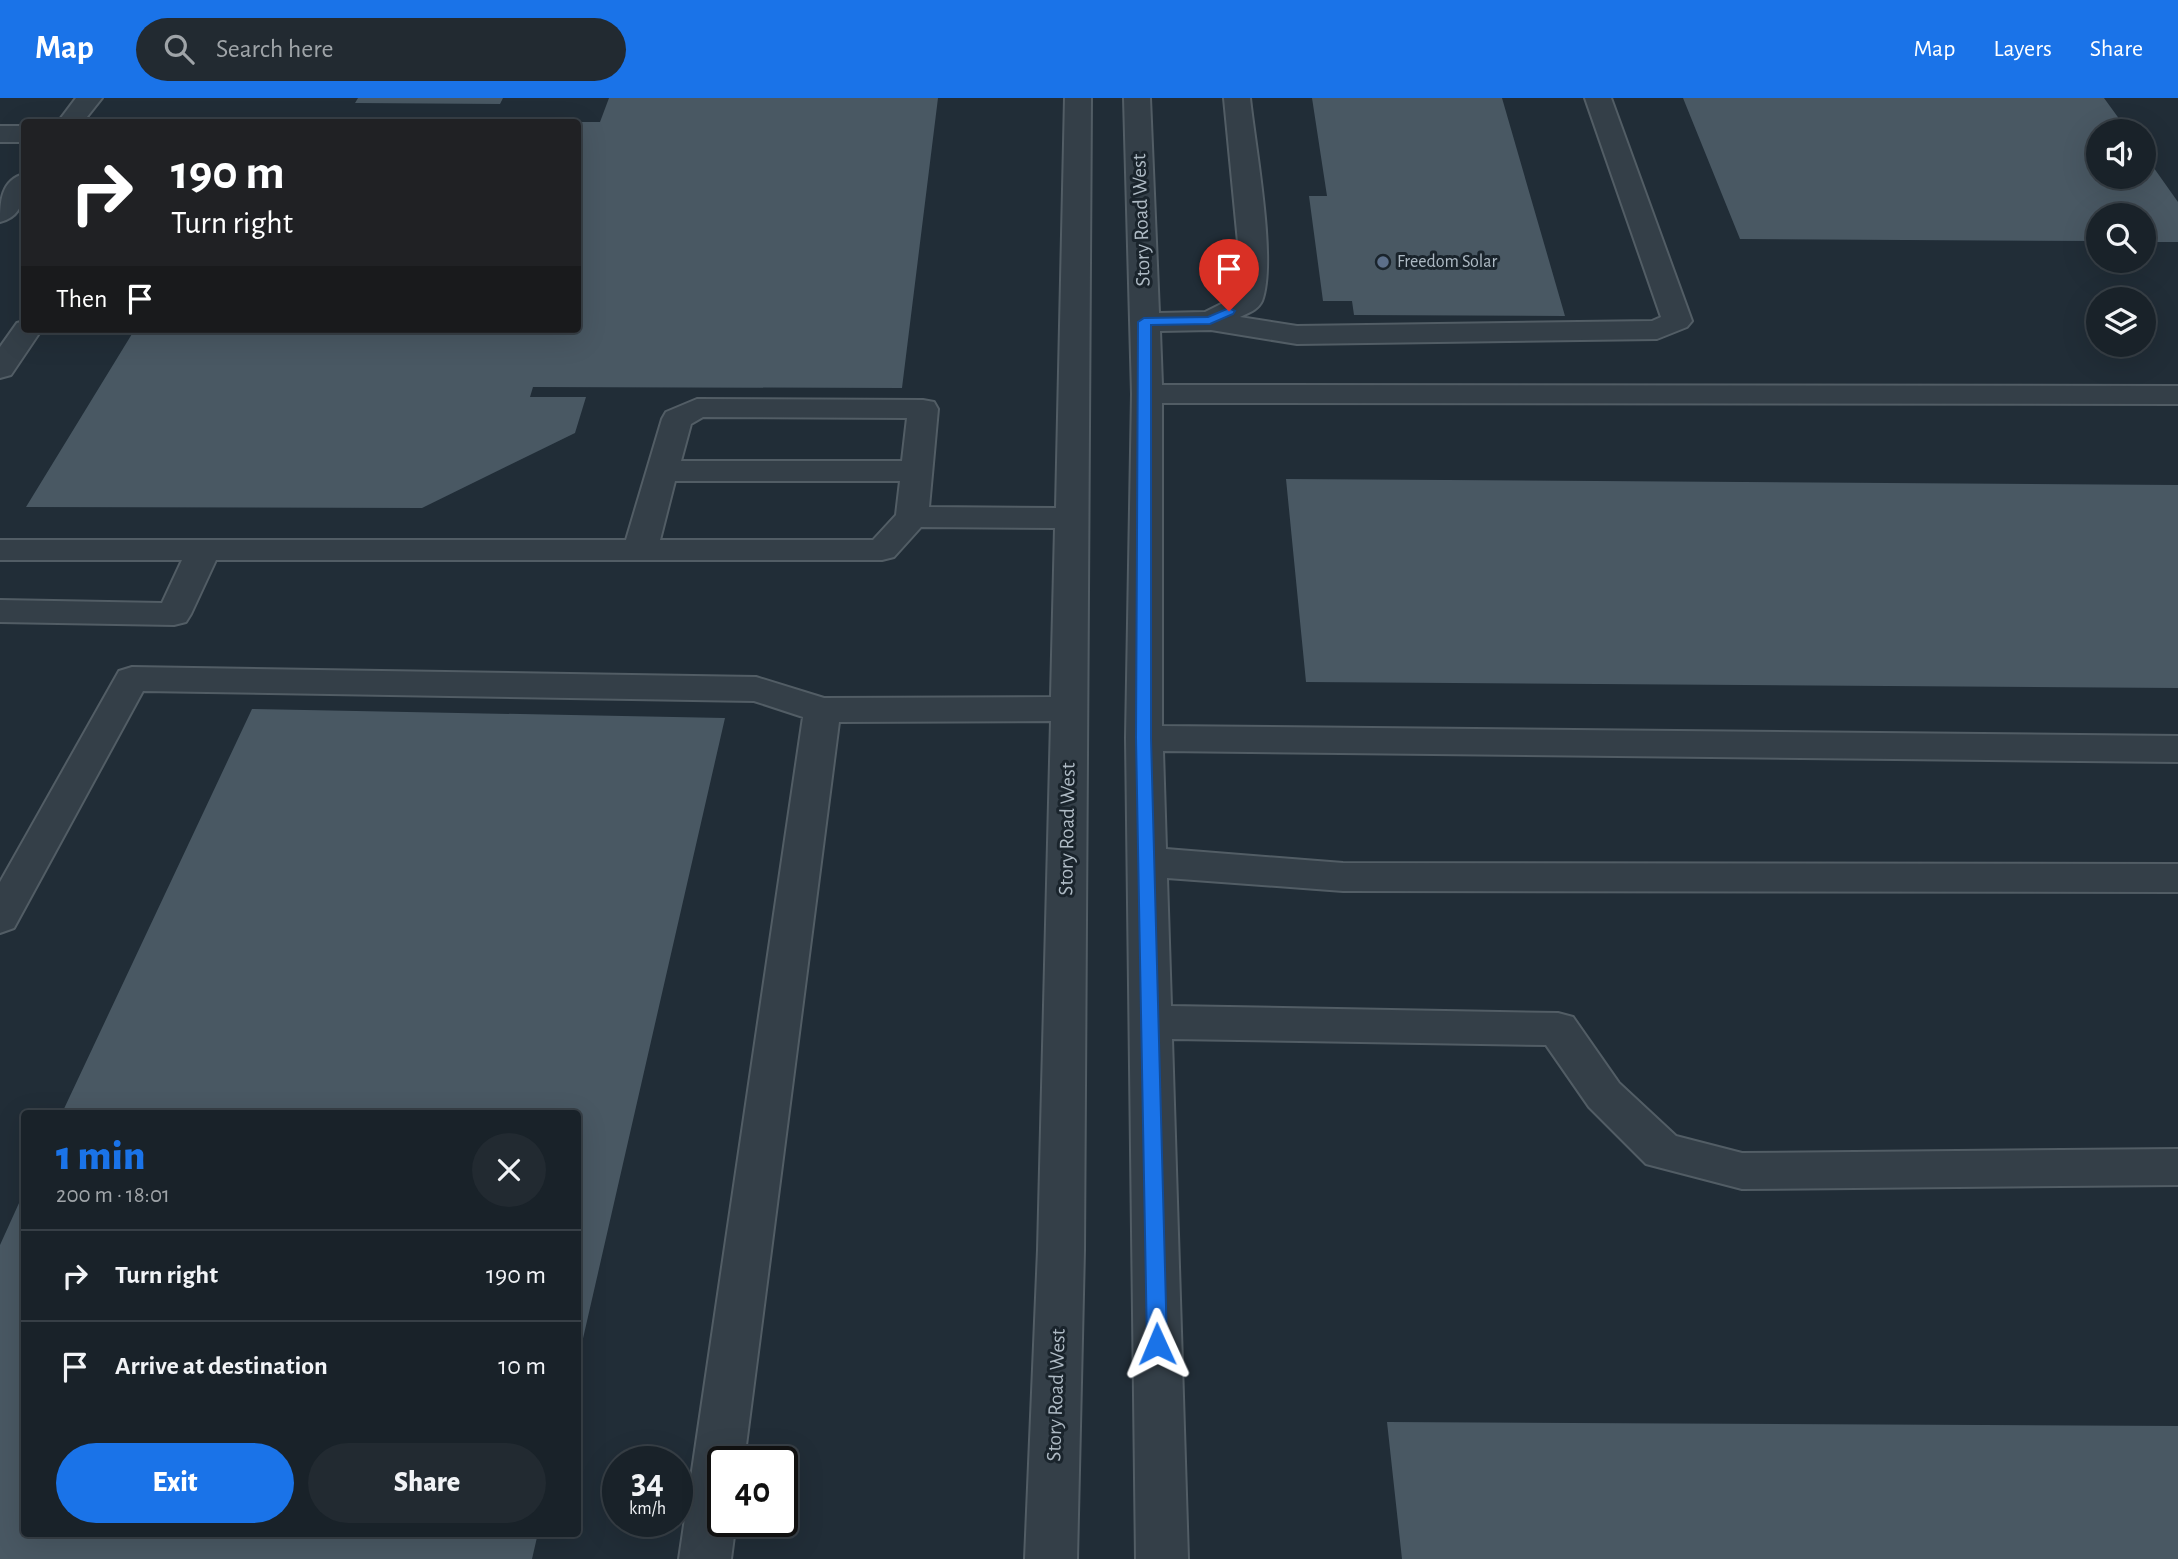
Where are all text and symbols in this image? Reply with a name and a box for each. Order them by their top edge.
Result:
search box [136,18,626,81]
icon: search [160,30,198,68]
text: Map [35,32,94,65]
text: Search here [216,36,334,62]
text: Map [1913,37,1955,61]
text: Layers [1993,37,2052,61]
text: Share [2090,37,2143,61]
map controls [2086,119,2156,357]
button: sound [2086,119,2156,189]
icon: right [56,147,147,238]
text: 190 m [171,149,285,198]
street label: Story Road West [1128,153,1154,287]
button: search [2086,203,2156,273]
text: Turn right [171,207,293,239]
pin [1199,239,1259,311]
icon: arrive [1210,250,1248,288]
place label: Freedom Solar [1397,253,1497,271]
marker: Freedom Solar [1375,254,1391,270]
icon: arrive [121,280,159,318]
text: Then [56,286,107,312]
button: layers [2086,287,2156,357]
street label: Story Road West [1055,762,1079,896]
button: close [472,1133,546,1207]
text: 1 min [56,1135,145,1177]
text: 200 m · 18:01 [56,1184,170,1207]
icon: right [56,1257,94,1295]
text: Turn right [115,1262,218,1288]
text: 190 m [486,1262,546,1288]
position arrow [1120,1307,1194,1381]
street label: Story Road West [1043,1328,1069,1462]
icon: arrive [56,1348,94,1386]
text: Arrive at destination [115,1353,328,1379]
text: 10 m [498,1353,546,1379]
button: Exit [56,1443,294,1523]
button: Share [308,1443,546,1523]
speed limit sign: 40 [707,1446,798,1537]
text: 34 [631,1465,664,1500]
text: km/h [629,1500,666,1518]

